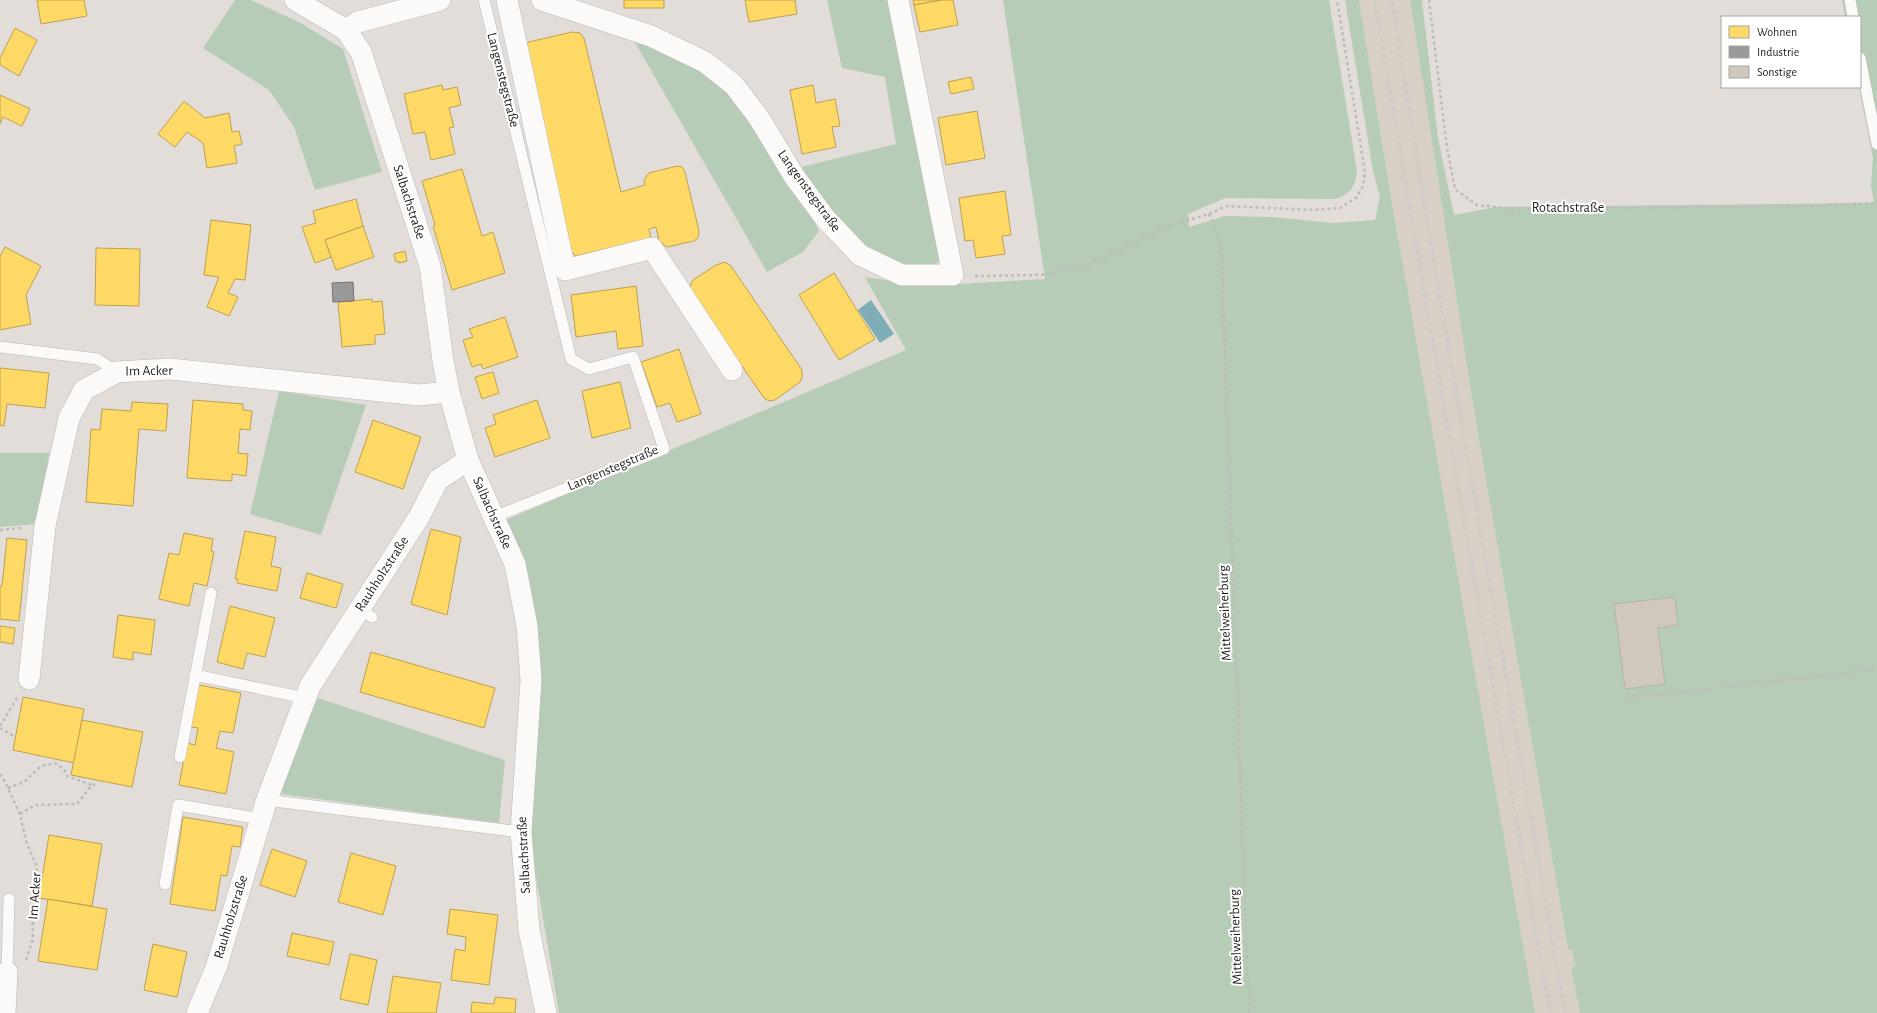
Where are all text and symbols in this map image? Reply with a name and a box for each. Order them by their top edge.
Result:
legend [1721,16,1861,88]
text: Wohnen [1757,26,1797,38]
street label: Langenstegstraße [484,31,522,129]
text: Industrie [1757,46,1799,58]
text: Sonstige [1757,66,1797,78]
street label: Langenstegstraße [775,148,843,234]
street label: Salbachstraße [390,163,428,241]
street label: Rotachstraße [1532,201,1604,215]
street label: Im Acker [125,364,173,378]
street label: Langenstegstraße [566,443,660,493]
street label: Salbachstraße [470,475,514,551]
street label: Rauhholzstraße [353,534,411,614]
street label: Mittelweiherburg [1216,565,1234,661]
street label: Salbachstraße [515,816,533,894]
street label: Im Acker [26,871,44,920]
street label: Rauhholzstraße [212,874,250,960]
street label: Mittelweiherburg [1227,889,1245,985]

